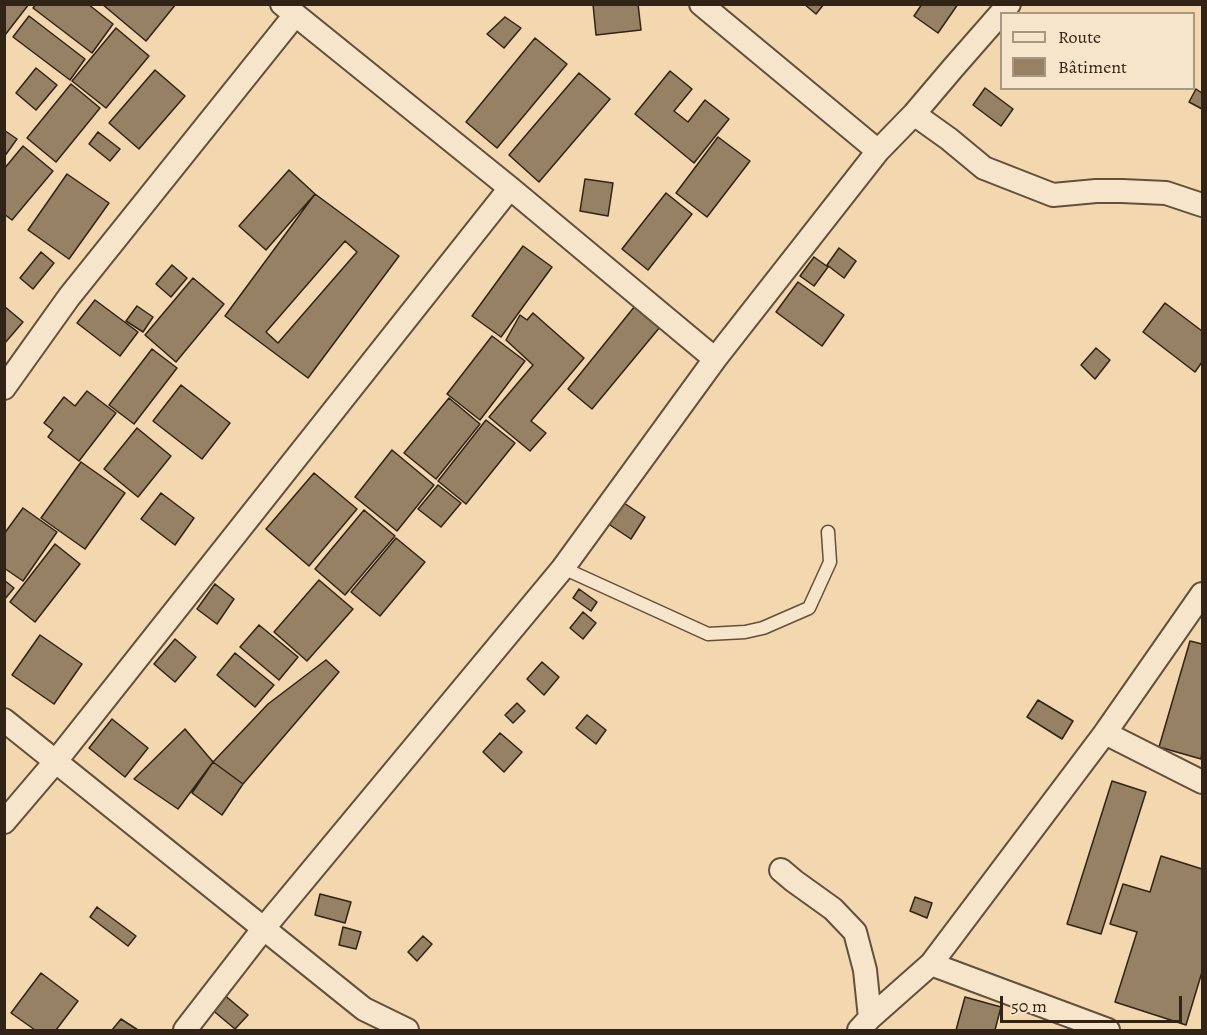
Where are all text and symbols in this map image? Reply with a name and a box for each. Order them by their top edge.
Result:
legend [1000,12,1195,90]
text: Route [1058,25,1101,49]
text: Bâtiment [1058,55,1127,79]
scale bar [1003,984,1184,1022]
text: 50 m [1011,994,1047,1018]

